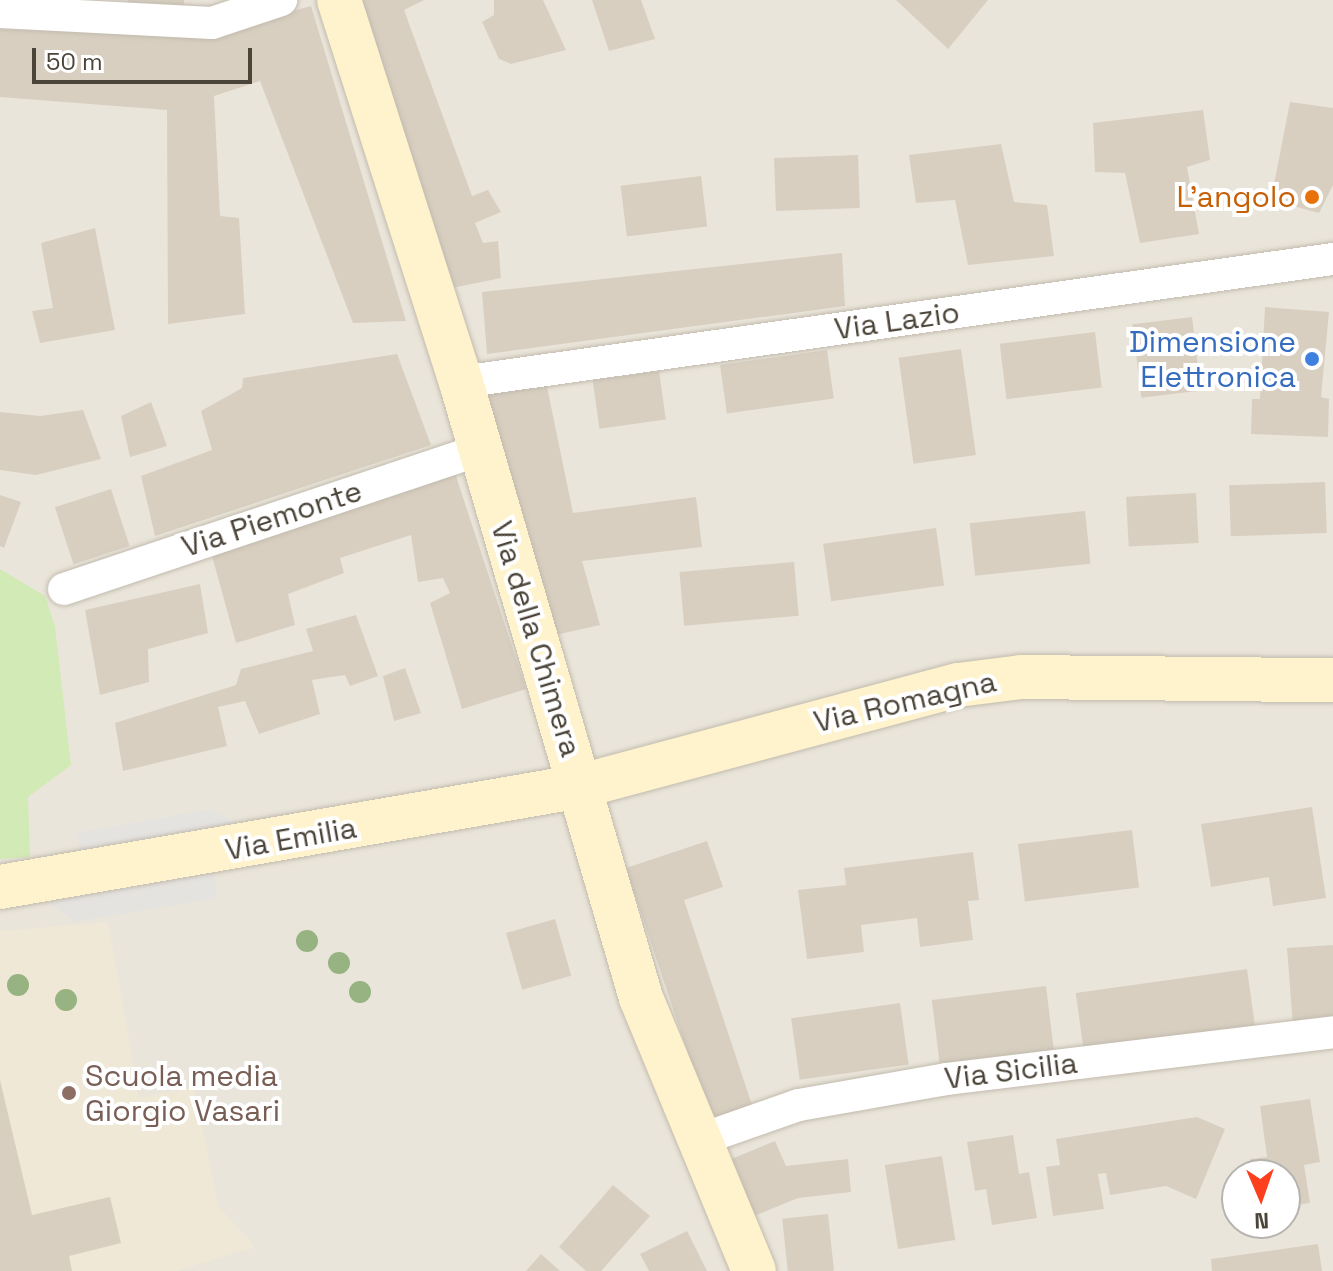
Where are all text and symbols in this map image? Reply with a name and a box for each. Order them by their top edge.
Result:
scale bar [36,32,256,82]
text: 50 m [46,46,103,77]
place label: L'angolo [1177,179,1296,215]
marker: L'angolo [1303,188,1321,206]
street label: Via Lazio [832,294,962,348]
place label: Dimensione Elettronica [1129,324,1296,394]
marker: Dimensione Elettronica [1303,350,1321,368]
street label: Via Piemonte [177,473,367,565]
street label: Via della Chimera [483,517,589,761]
street label: Via Romagna [810,664,1000,740]
street label: Via Emilia [222,810,360,868]
street label: Via Sicilia [942,1045,1080,1097]
place label: Scuola media Giorgio Vasari [85,1058,281,1128]
marker: Scuola media Giorgio Vasari [60,1084,78,1102]
north arrow [1221,1159,1301,1239]
text: N [1254,1207,1270,1235]

